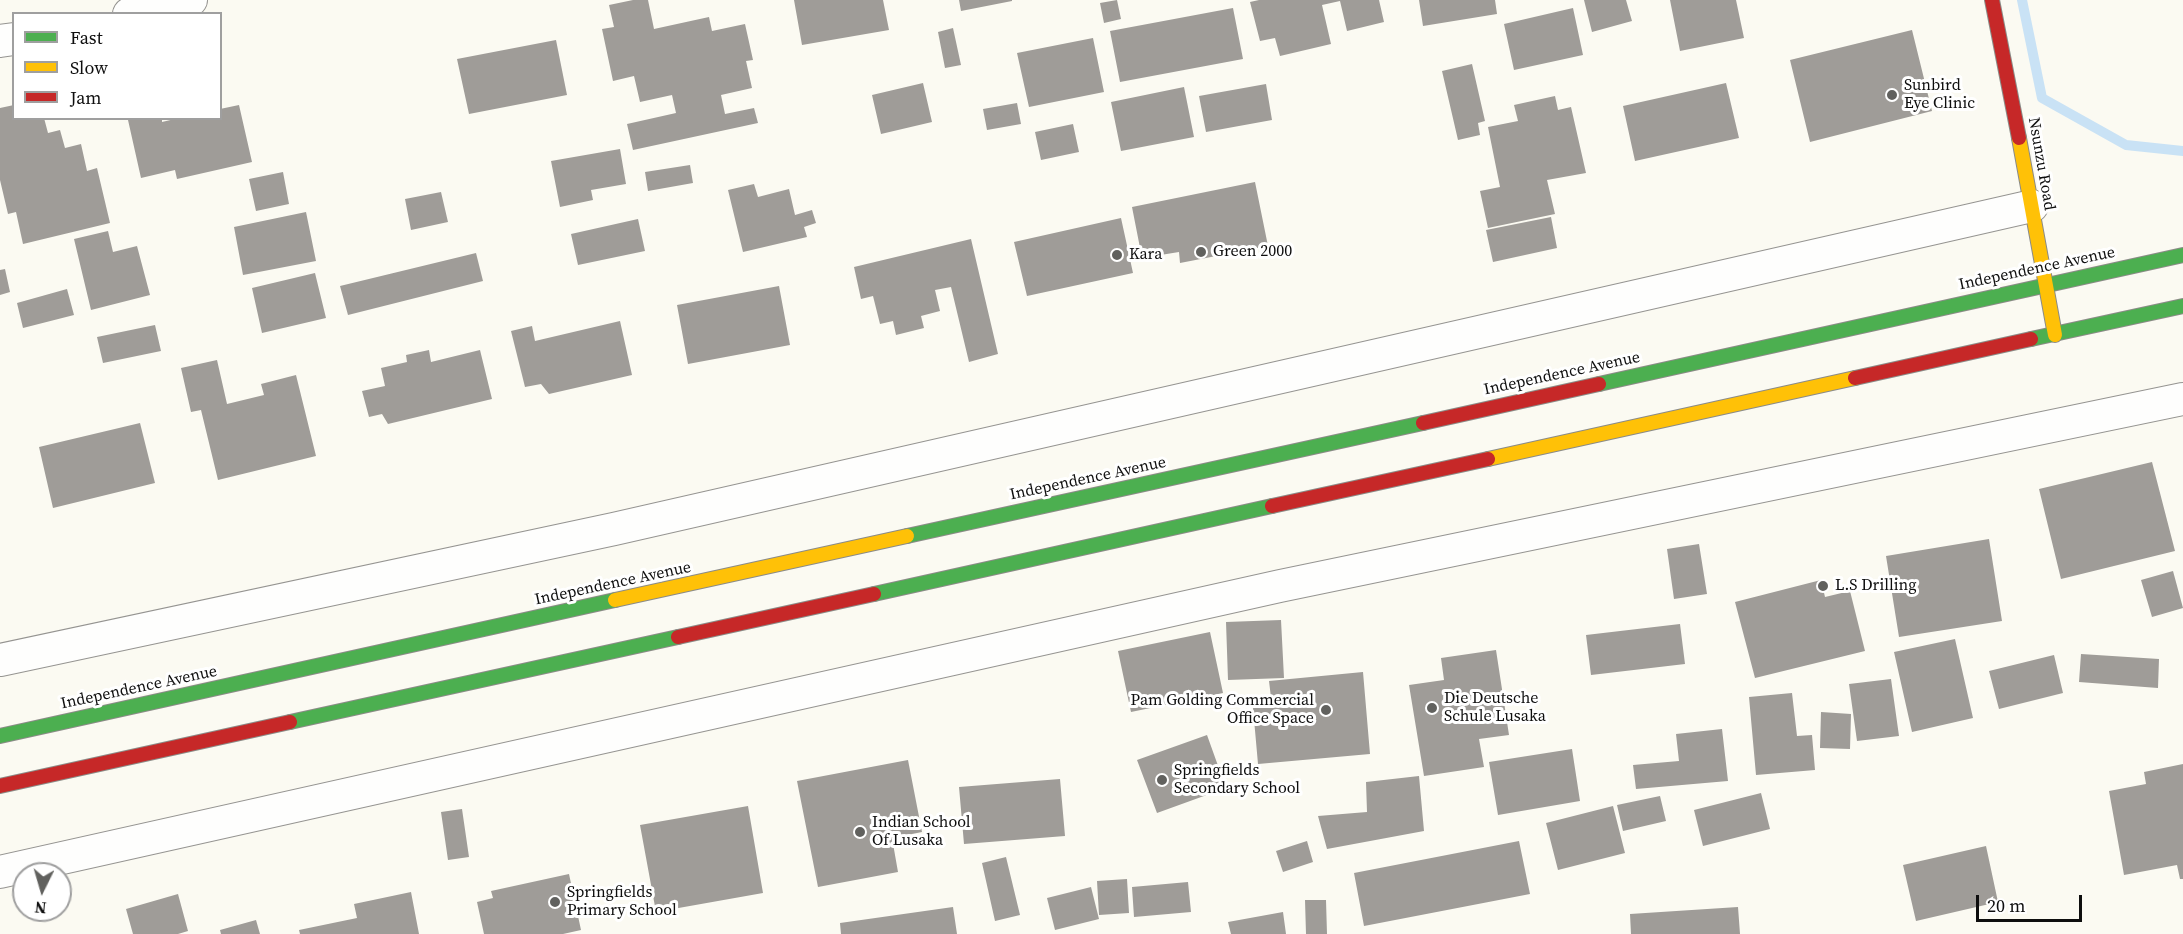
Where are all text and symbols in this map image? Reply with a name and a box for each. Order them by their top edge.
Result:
legend [12,12,222,120]
text: Fast [70,25,103,50]
text: Slow [70,55,108,80]
place label: Sunbird Eye Clinic [1904,76,1975,114]
text: Jam [70,85,102,110]
marker: Sunbird Eye Clinic [1885,88,1899,102]
street label: Nsunzu Road [2023,116,2059,212]
place label: Green 2000 [1213,242,1292,262]
street label: Independence Avenue [1957,243,2117,295]
place label: Kara [1129,245,1162,265]
marker: Green 2000 [1194,245,1208,259]
marker: Kara [1110,248,1124,262]
street label: Independence Avenue [1482,348,1642,400]
street label: Independence Avenue [1008,453,1168,505]
street label: Independence Avenue [533,558,693,610]
place label: L.S Drilling [1835,576,1916,596]
marker: L.S Drilling [1816,579,1830,593]
street label: Independence Avenue [59,662,219,714]
place label: Die Deutsche Schule Lusaka [1444,689,1546,727]
place label: Pam Golding Commercial Office Space [1131,691,1314,729]
marker: Die Deutsche Schule Lusaka [1425,701,1439,715]
marker: Pam Golding Commercial Office Space [1319,703,1333,717]
place label: Springfields Secondary School [1174,761,1300,799]
marker: Springfields Secondary School [1155,773,1169,787]
place label: Indian School Of Lusaka [872,813,971,851]
marker: Indian School Of Lusaka [853,825,867,839]
north arrow [12,862,72,922]
place label: Springfields Primary School [567,883,677,921]
scale bar [1979,883,2086,921]
text: 20 m [1987,893,2025,918]
marker: Springfields Primary School [548,895,562,909]
text: N [34,896,47,919]

